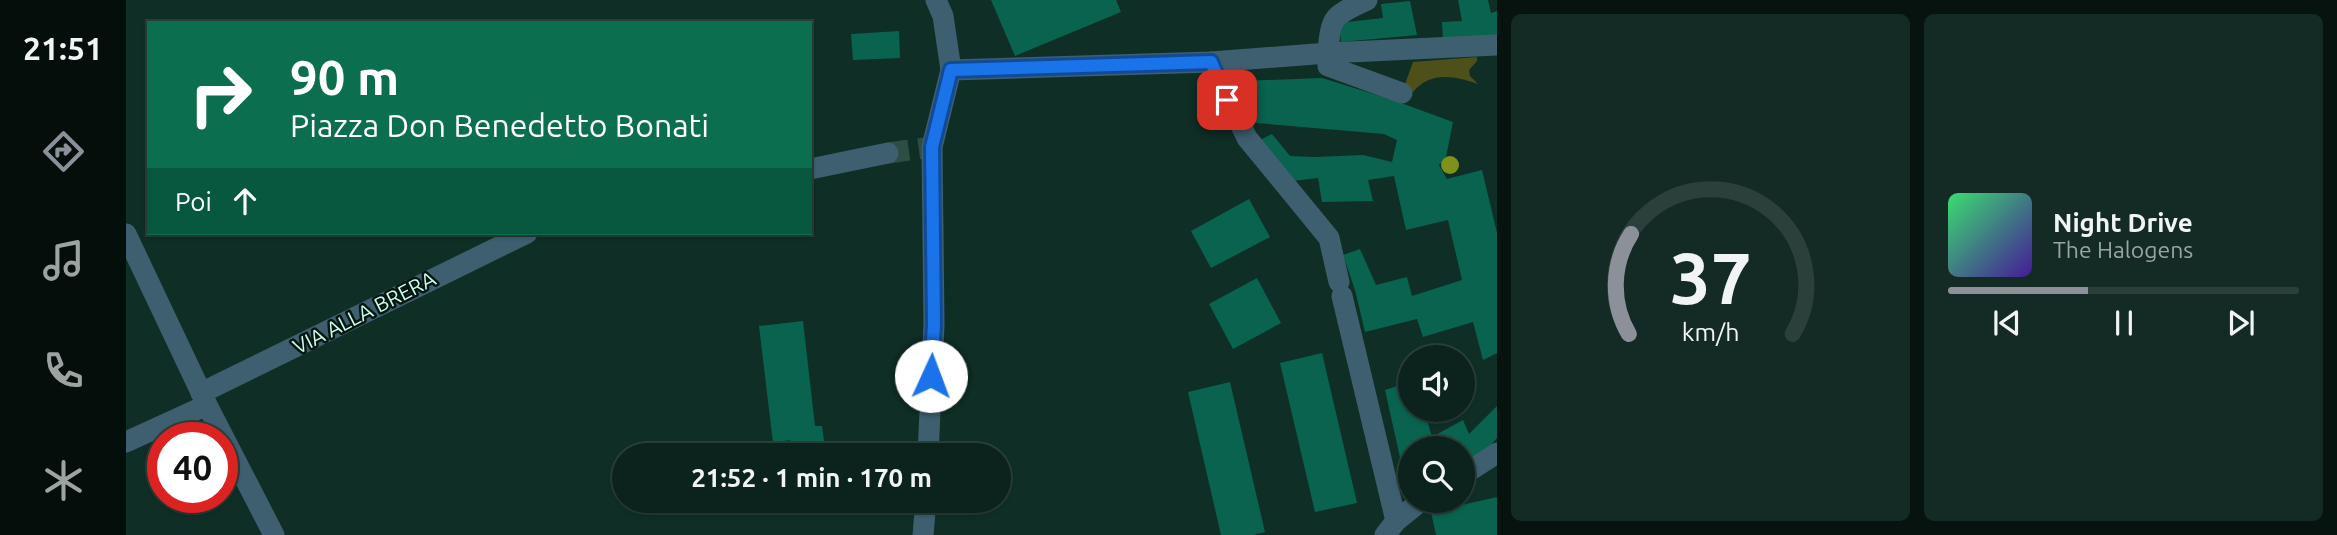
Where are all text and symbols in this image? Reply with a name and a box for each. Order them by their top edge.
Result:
text: 21:51 [23,30,103,66]
icon: right [175,49,266,140]
text: 90 m [290,49,399,104]
pin [1197,70,1257,130]
icon: arrive [1208,81,1246,119]
text: Piazza Don Benedetto Bonati [290,107,709,143]
icon: directions [39,127,88,176]
icon: ahead [226,182,264,220]
text: Poi [175,187,212,216]
text: Night Drive [2053,208,2193,237]
icon: music [39,236,88,285]
text: 37 [1669,236,1752,318]
text: The Halogens [2053,237,2193,262]
street label: VIA ALLA BRERA [289,266,440,358]
icon: previous [1988,304,2026,342]
icon: pause [2105,304,2143,342]
icon: next [2222,304,2260,342]
text: km/h [1682,317,1739,345]
position arrow [894,339,968,413]
map controls [1398,345,1475,513]
button: sound [1398,345,1475,422]
icon: phone [39,346,88,395]
speed limit sign: 40 [147,422,238,513]
button: search [1398,436,1475,513]
icon: climate [39,456,88,505]
text: 21:52 · 1 min · 170 m [691,463,932,492]

